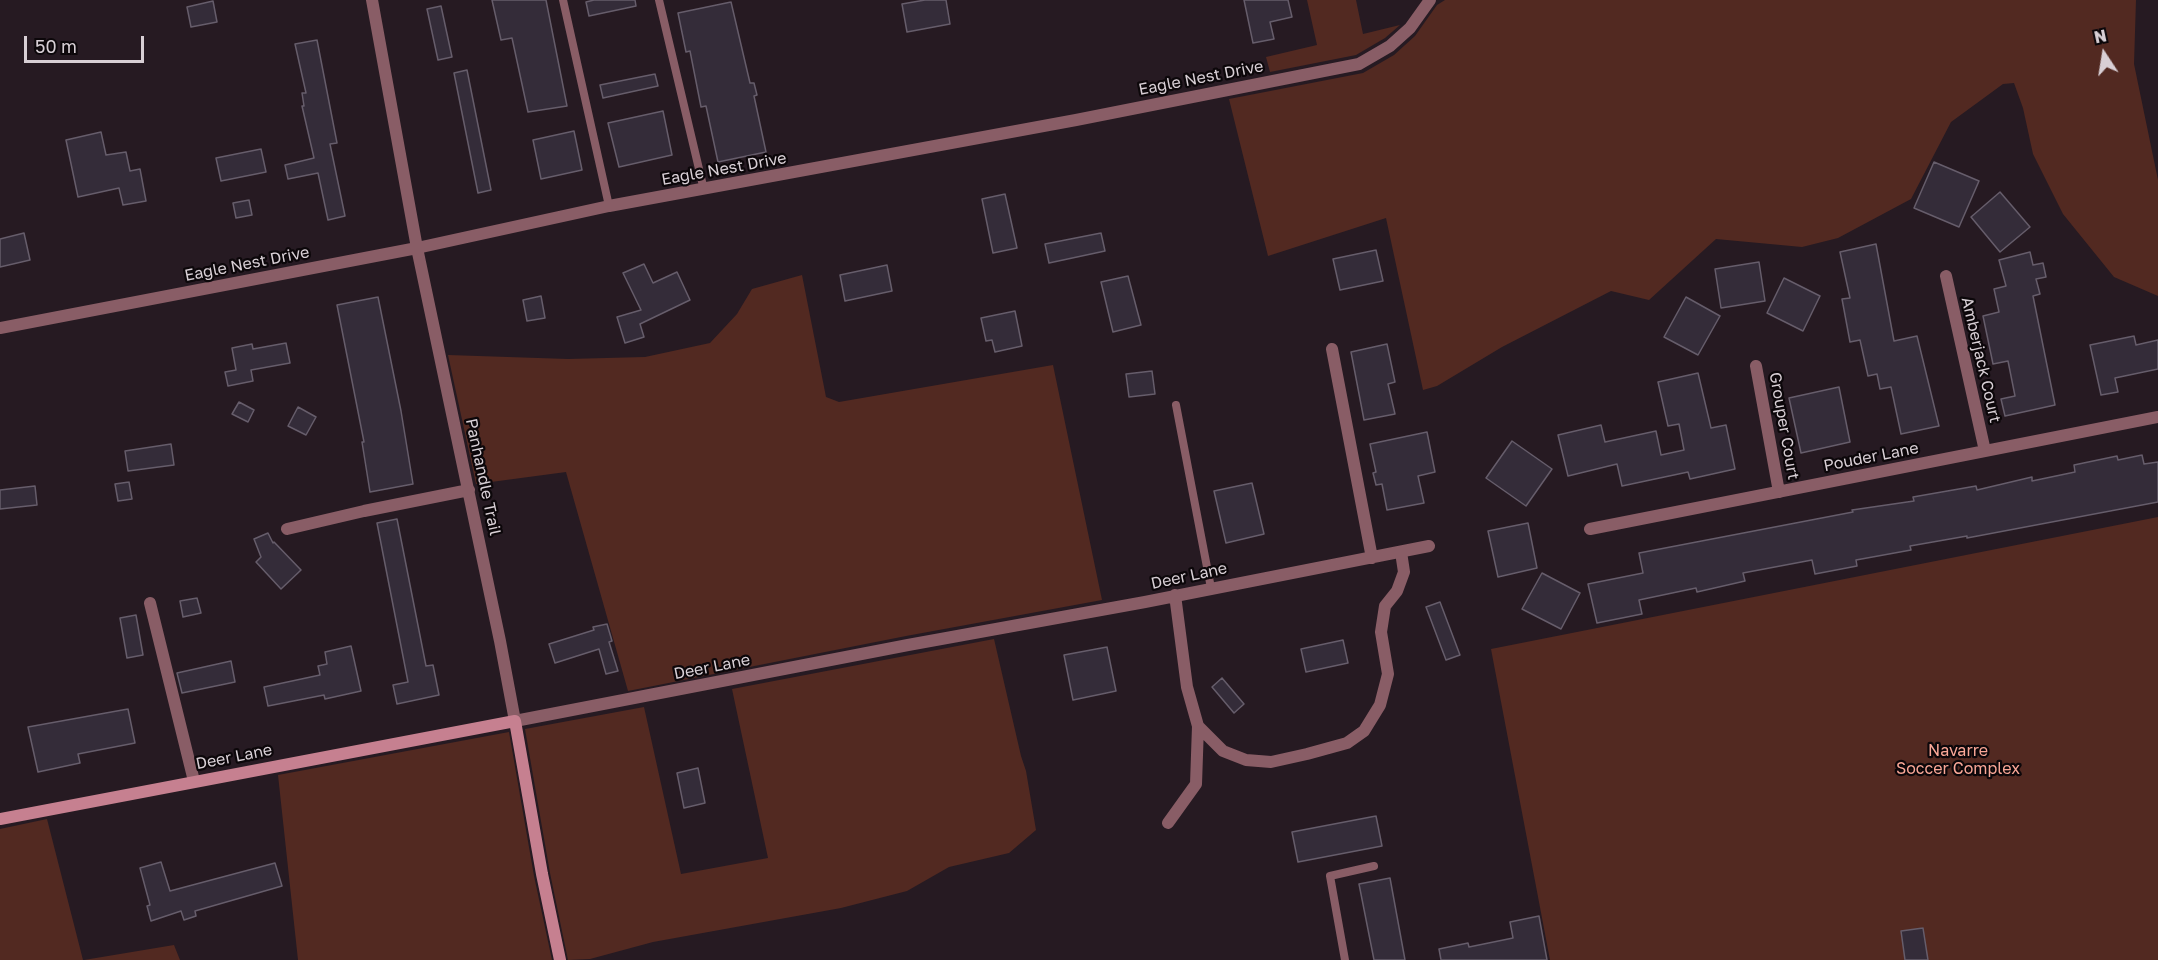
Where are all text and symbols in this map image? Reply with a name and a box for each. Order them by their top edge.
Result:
scale bar [27,24,147,62]
north arrow [2074,24,2134,84]
text: N [2092,25,2108,47]
text: 50 m [35,35,77,57]
street label: Eagle Nest Drive [1137,56,1265,100]
street label: Eagle Nest Drive [660,149,788,189]
street label: Eagle Nest Drive [183,242,311,286]
street label: Amberjack Court [1957,295,2005,425]
street label: Grouper Court [1765,371,1803,481]
street label: Panhandle Trail [461,417,505,537]
street label: Pouder Lane [1822,438,1920,476]
street label: Deer Lane [1149,559,1229,593]
street label: Deer Lane [672,650,752,684]
street label: Deer Lane [194,740,274,774]
park label: Navarre Soccer Complex [1896,741,2020,779]

